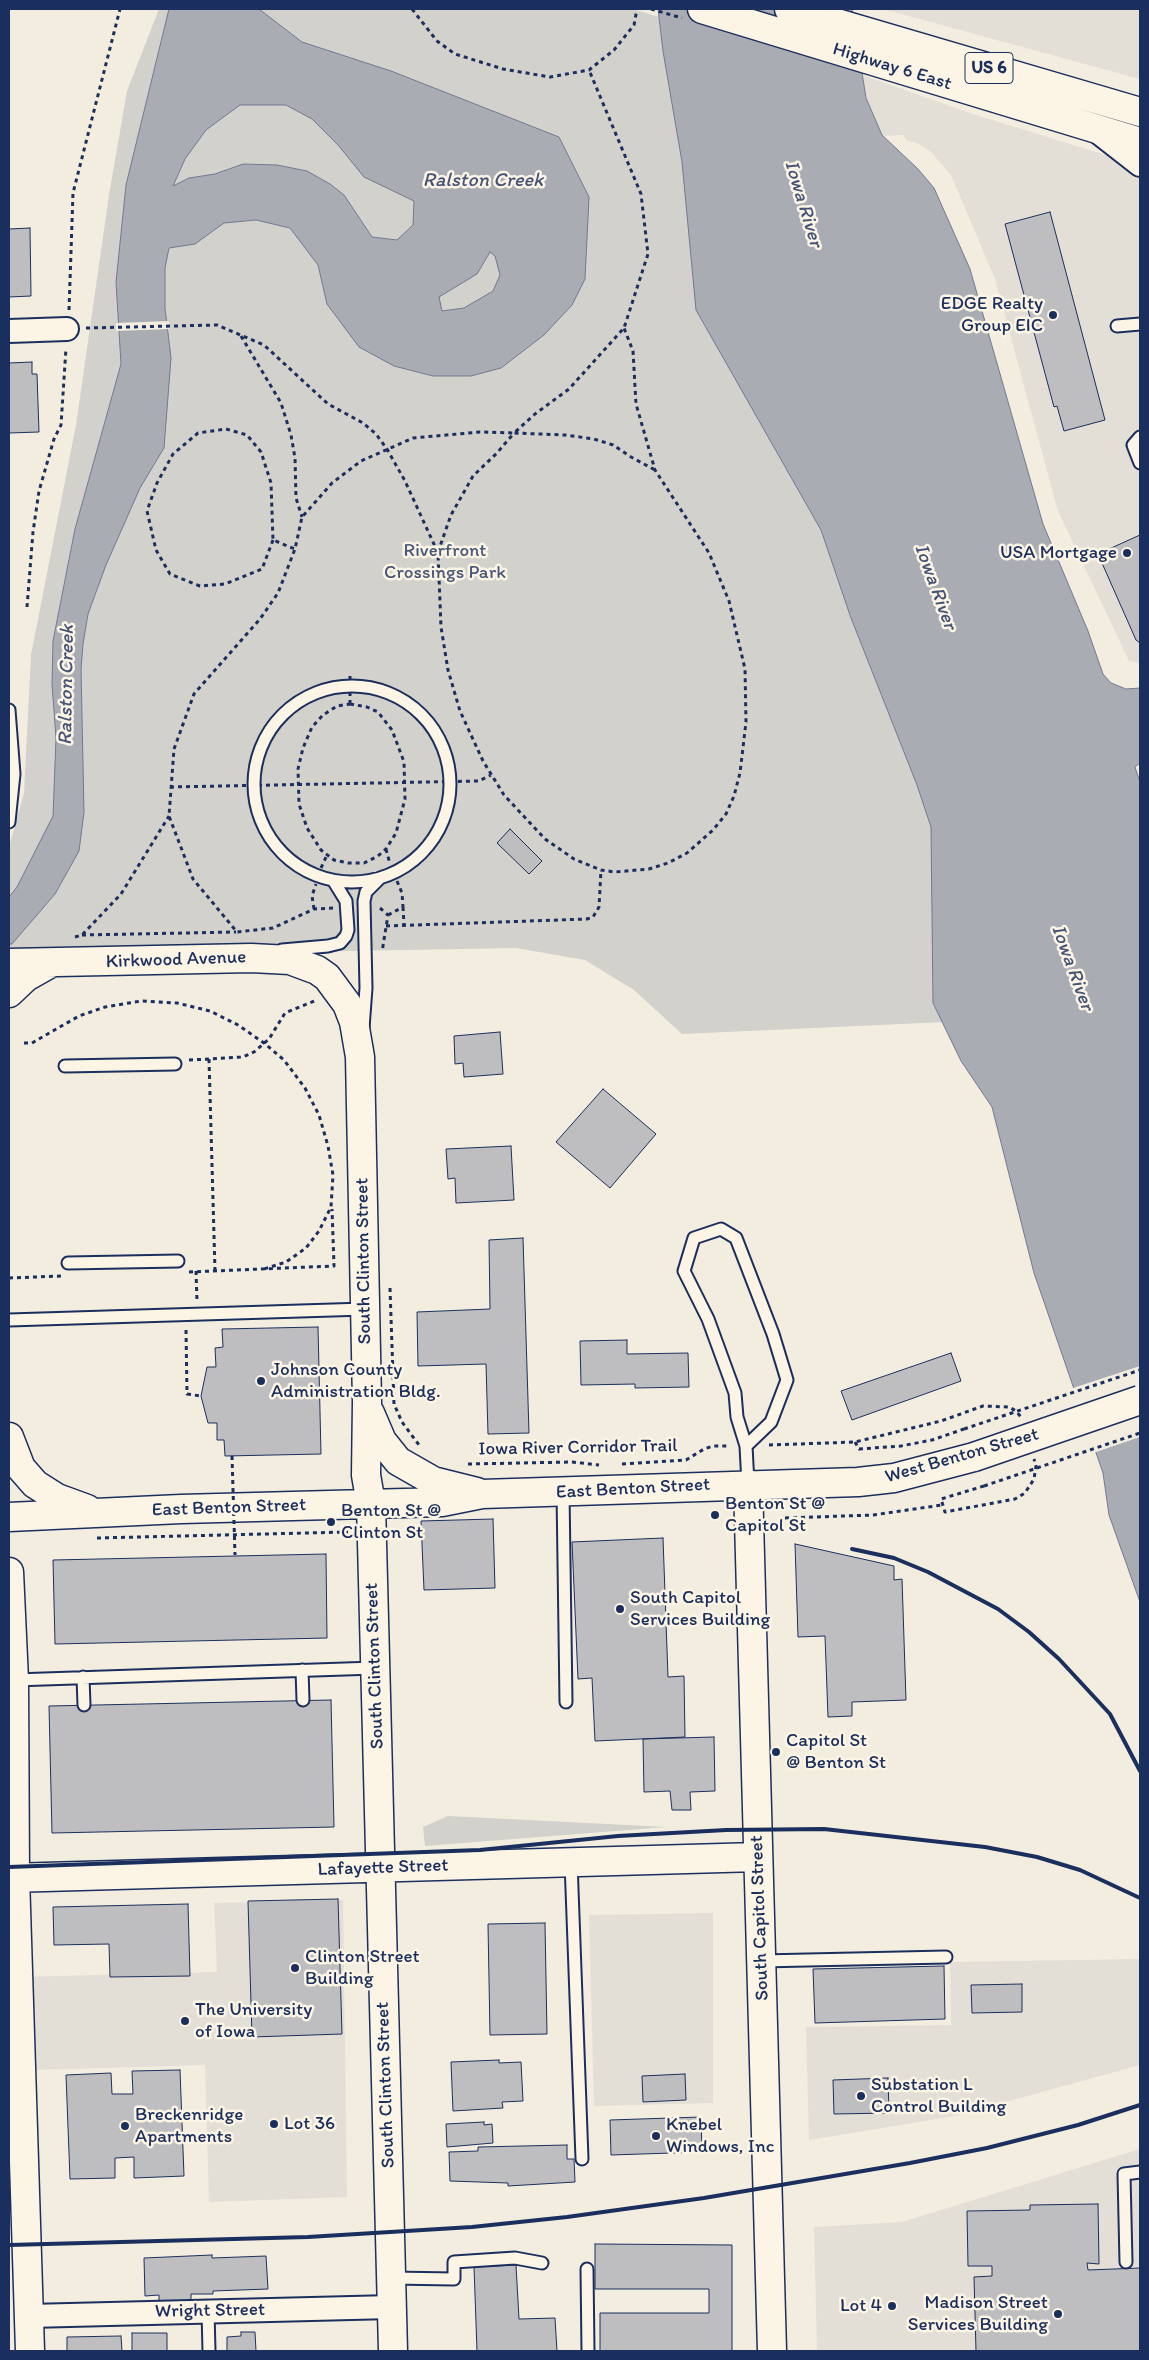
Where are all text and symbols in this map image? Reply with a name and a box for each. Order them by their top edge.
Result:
street label: Highway 6 East [830,38,954,96]
road number: US 6 [965,52,1013,84]
water label: Iowa River [778,158,828,250]
water label: Ralston Creek [423,169,543,193]
place label: EDGE Realty Group EIC [941,293,1043,337]
marker: EDGE Realty Group EIC [1047,309,1059,321]
park label: Riverfront Crossings Park [384,540,506,584]
water label: Iowa River [908,541,962,633]
place label: USA Mortgage [1000,542,1117,564]
marker: USA Mortgage [1121,547,1133,559]
water label: Ralston Creek [54,625,80,745]
water label: Iowa River [1045,922,1099,1014]
street label: Kirkwood Avenue [105,946,247,974]
street label: South Clinton Street [351,1178,377,1344]
place label: Johnson County Administration Bldg. [271,1359,441,1403]
marker: Johnson County Administration Bldg. [255,1375,267,1387]
street label: West Benton Street [883,1423,1041,1489]
street label: Iowa River Corridor Trail [478,1435,678,1461]
street label: East Benton Street [555,1474,711,1504]
place label: Benton St @ Capitol St [725,1493,825,1537]
street label: East Benton Street [151,1494,307,1522]
place label: Benton St @ Clinton St [341,1500,441,1544]
marker: Benton St @ Capitol St [709,1509,721,1521]
marker: Benton St @ Clinton St [325,1516,337,1528]
street label: South Clinton Street [361,1582,389,1750]
place label: South Capitol Services Building [630,1587,770,1631]
marker: South Capitol Services Building [614,1603,626,1615]
place label: Capitol St @ Benton St [786,1730,886,1774]
marker: Capitol St @ Benton St [770,1746,782,1758]
street label: South Capitol Street [746,1835,774,2001]
street label: Lafayette Street [317,1854,449,1882]
place label: Clinton Street Building [305,1946,420,1990]
marker: Clinton Street Building [289,1962,301,1974]
place label: The University of Iowa [195,1999,312,2043]
street label: South Clinton Street [372,2001,400,2169]
marker: The University of Iowa [179,2015,191,2027]
place label: Substation L Control Building [871,2074,1006,2118]
marker: Substation L Control Building [855,2090,867,2102]
place label: Breckenridge Apartments [135,2104,243,2148]
place label: Lot 36 [284,2113,335,2135]
place label: Knebel Windows, Inc [666,2114,774,2158]
marker: Lot 36 [268,2118,280,2130]
marker: Breckenridge Apartments [119,2120,131,2132]
marker: Knebel Windows, Inc [650,2130,662,2142]
place label: Madison Street Services Building [908,2292,1048,2336]
place label: Lot 4 [840,2295,882,2317]
street label: Wright Street [155,2299,265,2323]
marker: Lot 4 [886,2300,898,2312]
marker: Madison Street Services Building [1052,2308,1064,2320]

